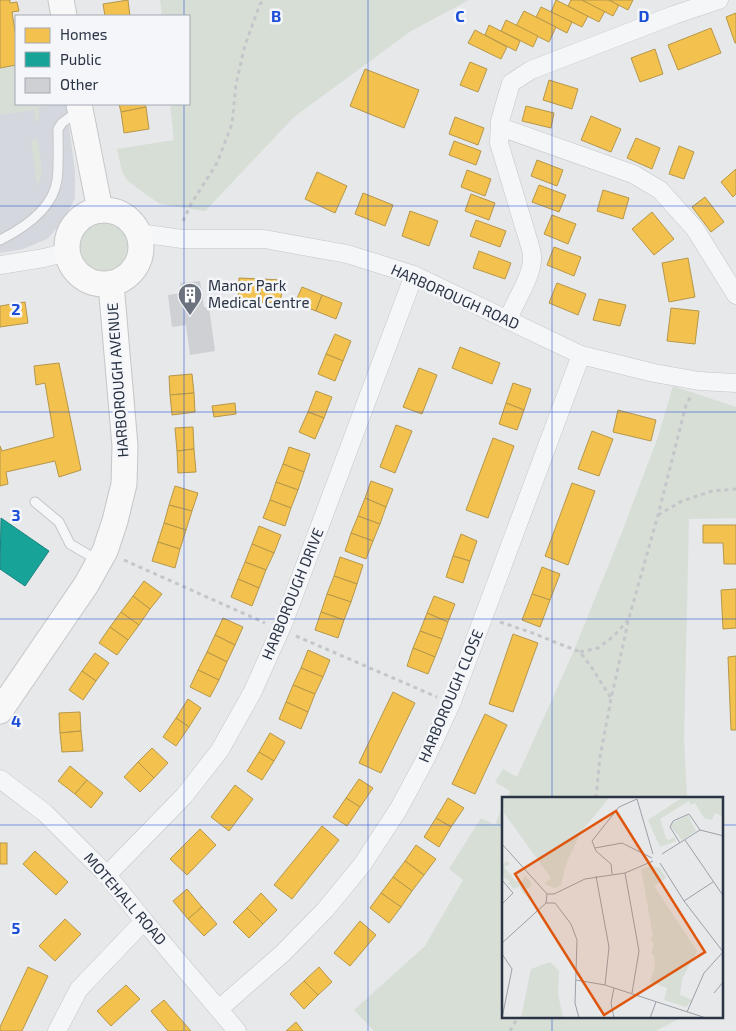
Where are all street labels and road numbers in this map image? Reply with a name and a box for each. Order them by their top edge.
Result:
street label: HARBOROUGH ROAD [388,260,522,332]
street label: HARBOROUGH AVENUE [103,302,131,458]
street label: HARBOROUGH DRIVE [257,525,327,662]
street label: HARBOROUGH CLOSE [414,626,486,765]
street label: MOTEHALL ROAD [81,849,171,948]

